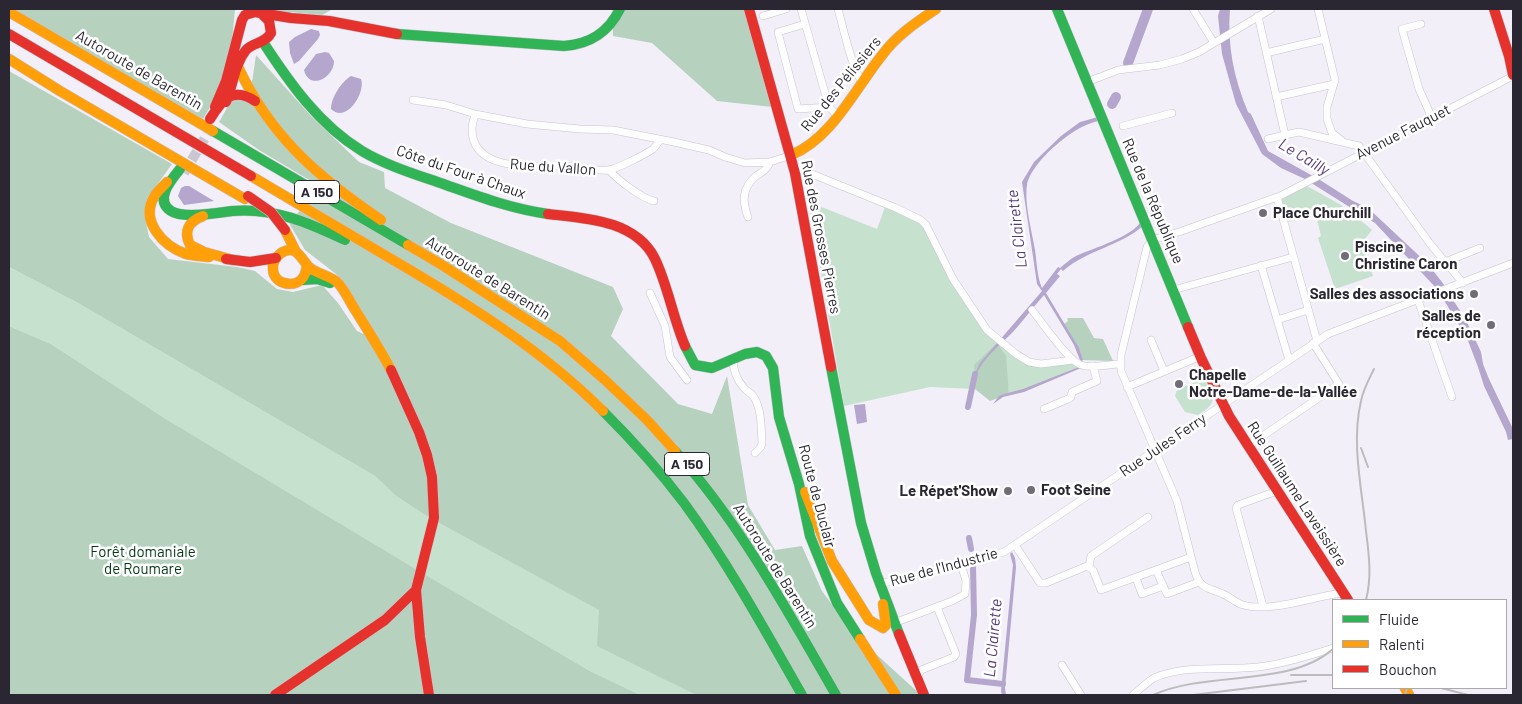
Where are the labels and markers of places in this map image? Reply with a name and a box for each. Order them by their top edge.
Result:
place label: Place Churchill [1273,204,1371,222]
marker: Place Churchill [1257,207,1269,219]
place label: Piscine Christine Caron [1355,238,1457,273]
marker: Piscine Christine Caron [1339,250,1351,262]
place label: Salles des associations [1310,285,1464,303]
marker: Salles des associations [1468,288,1480,300]
place label: Salles de réception [1417,307,1481,342]
marker: Salles de réception [1485,319,1497,331]
place label: Chapelle Notre-Dame-de-la-Vallée [1189,366,1357,401]
marker: Chapelle Notre-Dame-de-la-Vallée [1173,378,1185,390]
place label: Foot Seine [1041,481,1111,499]
place label: Le Répet'Show [899,482,998,500]
marker: Foot Seine [1025,484,1037,496]
marker: Le Répet'Show [1002,485,1014,497]

